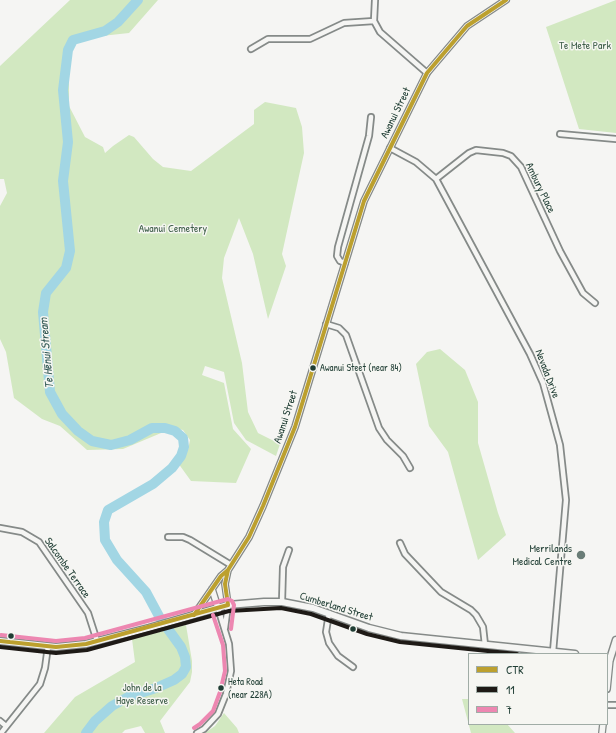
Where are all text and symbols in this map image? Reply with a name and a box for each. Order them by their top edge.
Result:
park label: Te Mete Park [559,39,611,53]
street label: Awanui Street [378,86,414,140]
street label: Ambury Place [522,161,558,215]
park label: Awanui Cemetery [139,222,207,236]
water label: Te Hēnui Stream [37,317,57,389]
street label: Nevada Drive [532,348,562,400]
place label: Awanui Steet (near 84) [320,362,402,374]
marker: Awanui Steet (near 84) [308,363,318,373]
street label: Awanui Street [271,389,301,445]
street label: Salcombe Terrace [41,535,93,601]
place label: Merrilands Medical Centre [513,542,572,568]
marker: Merrilands Medical Centre [575,549,587,561]
street label: Cumberland Street [298,590,374,624]
unlabelled marker [348,624,358,634]
unlabelled marker [6,631,16,641]
legend [468,653,608,725]
text: CTR [506,661,524,678]
place label: Heta Road (near 228A) [228,676,272,700]
park label: John de la Haye Reserve [116,681,168,707]
text: 11 [506,681,515,698]
marker: Heta Road (near 228A) [216,683,226,693]
text: 7 [506,701,512,718]

